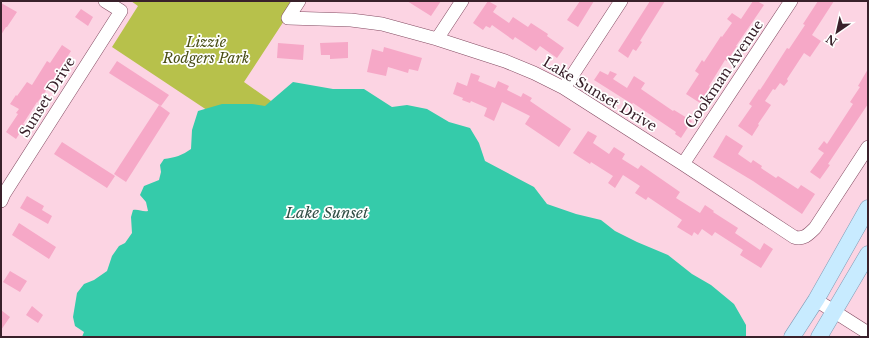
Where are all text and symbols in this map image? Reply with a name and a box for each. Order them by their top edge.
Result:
north arrow [817,12,857,52]
street label: Cookman Avenue [681,16,767,132]
text: N [823,31,840,49]
park label: Lizzie Rodgers Park [162,33,249,67]
street label: Sunset Drive [15,53,79,141]
street label: Lake Sunset Drive [540,53,660,135]
water label: Lake Sunset [285,203,369,222]

